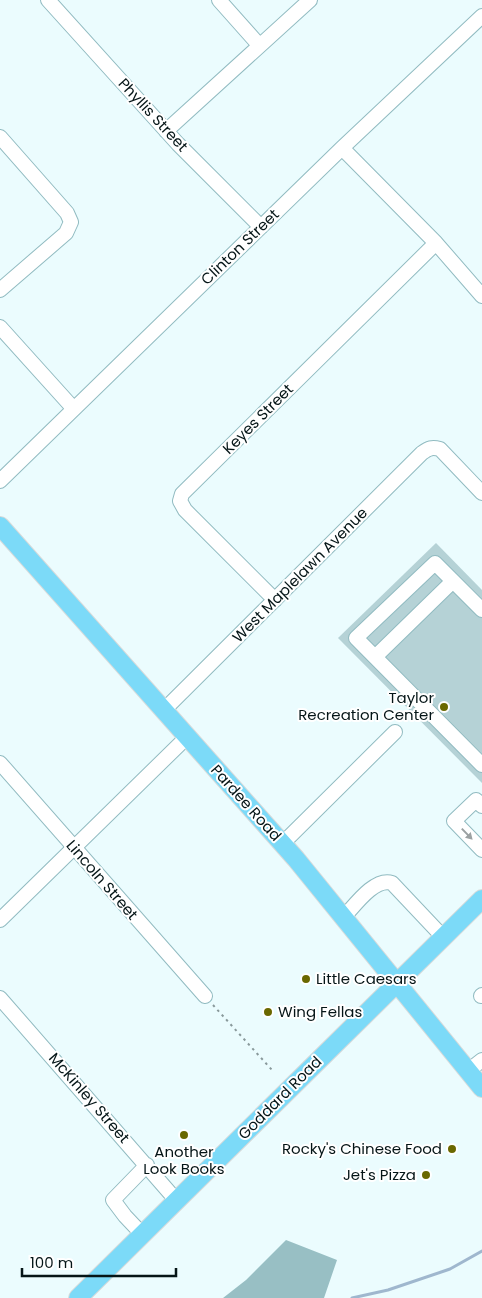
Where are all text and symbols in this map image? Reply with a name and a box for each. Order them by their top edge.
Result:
street label: Phyllis Street [114,73,193,156]
street label: Clinton Street [196,204,283,289]
street label: Keyes Street [218,379,298,459]
street label: West Maplelawn Avenue [227,502,372,647]
place label: Taylor Recreation Center [298,687,434,725]
marker: Taylor Recreation Center [438,701,450,713]
street label: Pardee Road [206,760,286,845]
one-way arrow [461,828,473,840]
street label: Lincoln Street [62,835,143,924]
place label: Little Caesars [316,968,417,989]
marker: Little Caesars [300,973,312,985]
place label: Wing Fellas [278,1001,362,1022]
marker: Wing Fellas [262,1006,274,1018]
street label: McKinley Street [44,1048,135,1147]
street label: Goddard Road [233,1051,326,1144]
marker: Another Look Books [178,1129,190,1141]
place label: Rocky's Chinese Food [282,1138,442,1159]
place label: Another Look Books [143,1141,225,1179]
marker: Rocky's Chinese Food [446,1143,458,1155]
place label: Jet's Pizza [343,1164,416,1185]
marker: Jet's Pizza [420,1169,432,1181]
scale bar [22,1246,176,1278]
text: 100 m [30,1252,73,1273]

